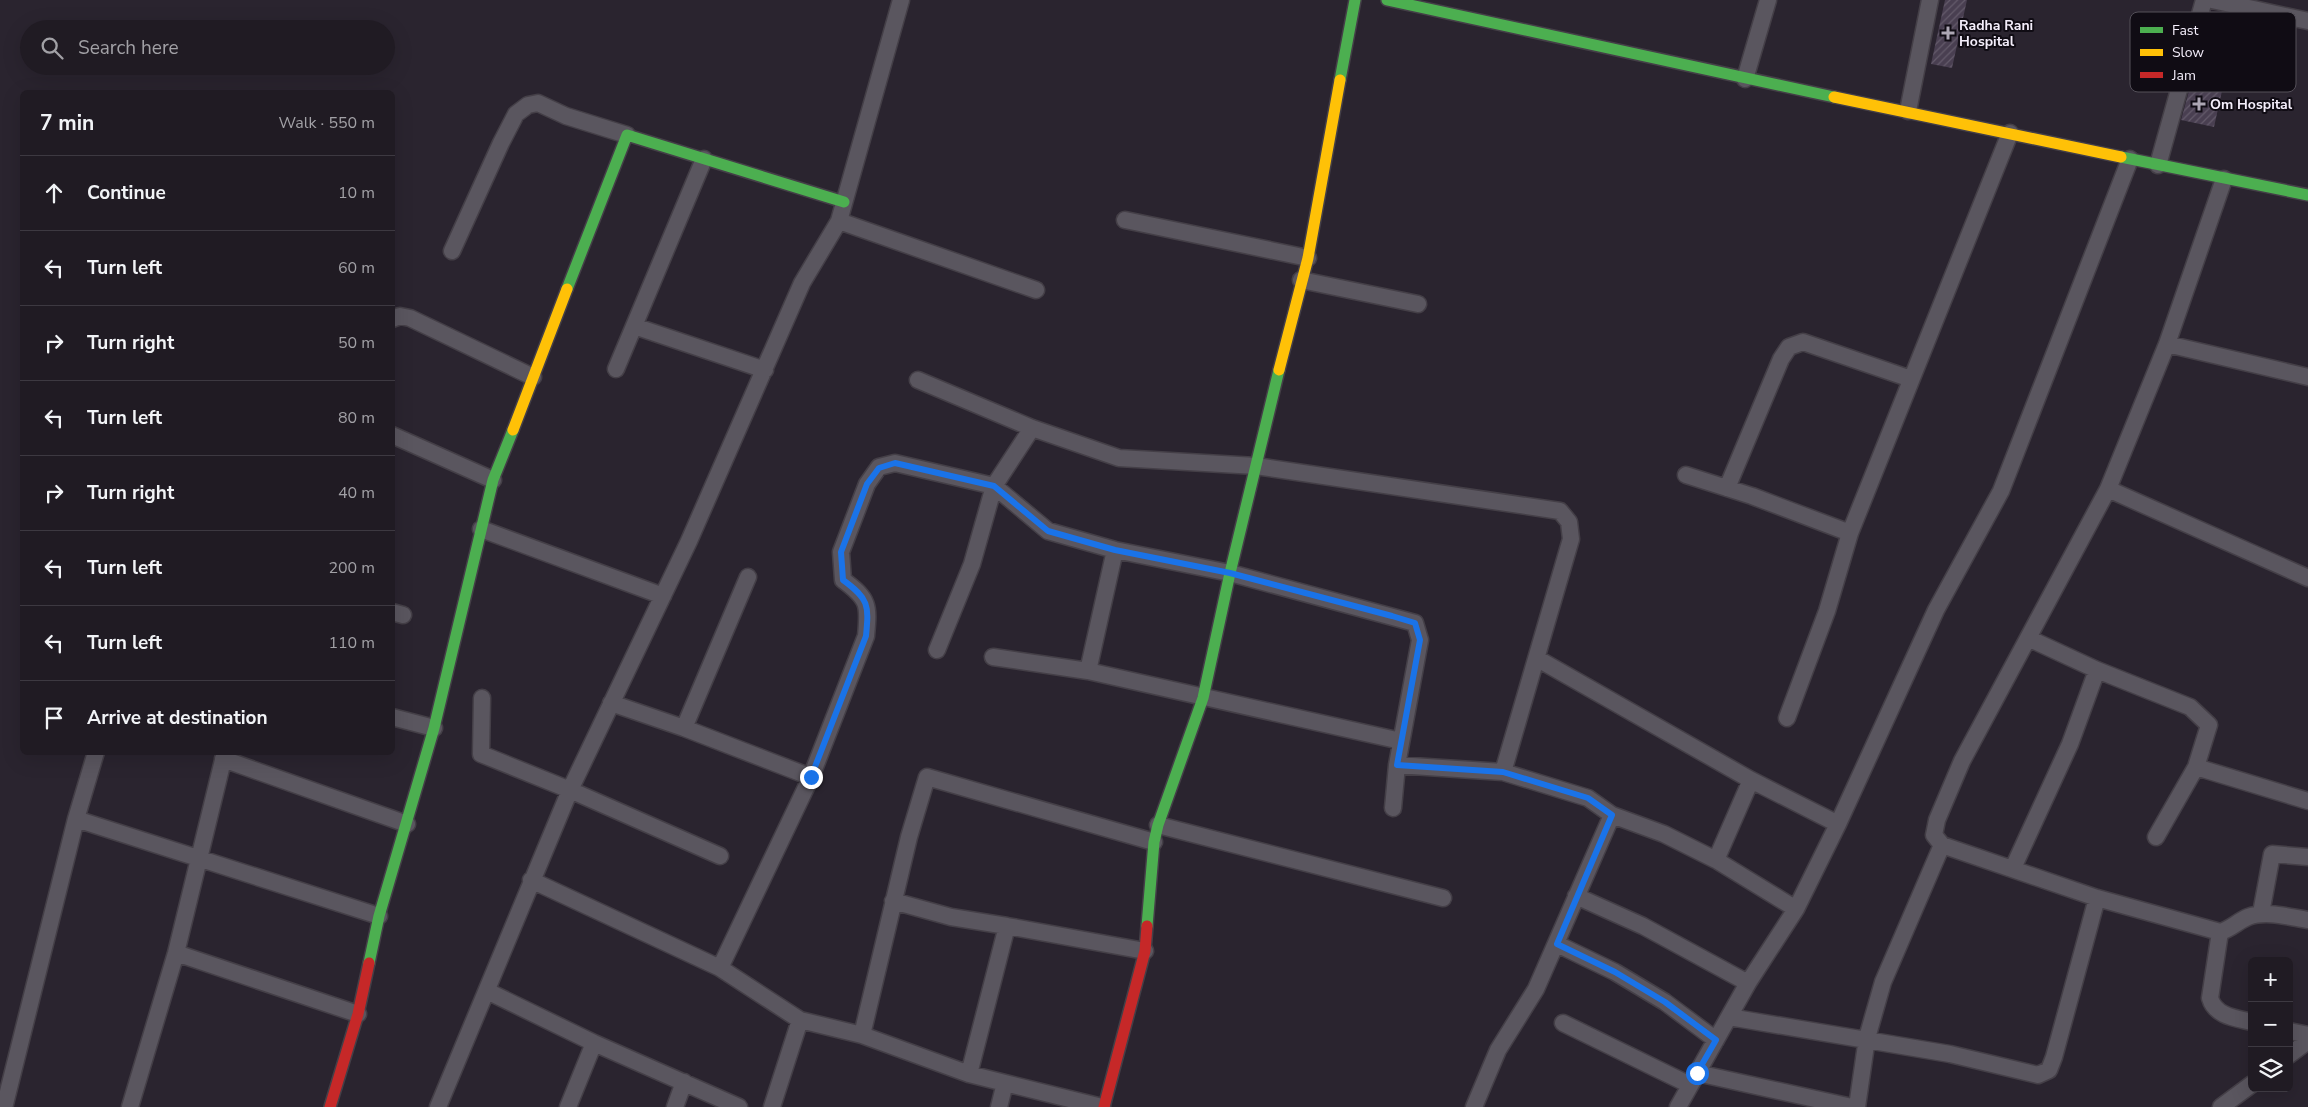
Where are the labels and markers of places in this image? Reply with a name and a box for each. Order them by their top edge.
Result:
place label: Radha Rani Hospital [1959,16,2033,51]
marker: Radha Rani Hospital [1941,26,1955,40]
place label: Om Hospital [2210,95,2293,114]
marker: Om Hospital [2192,97,2206,111]

